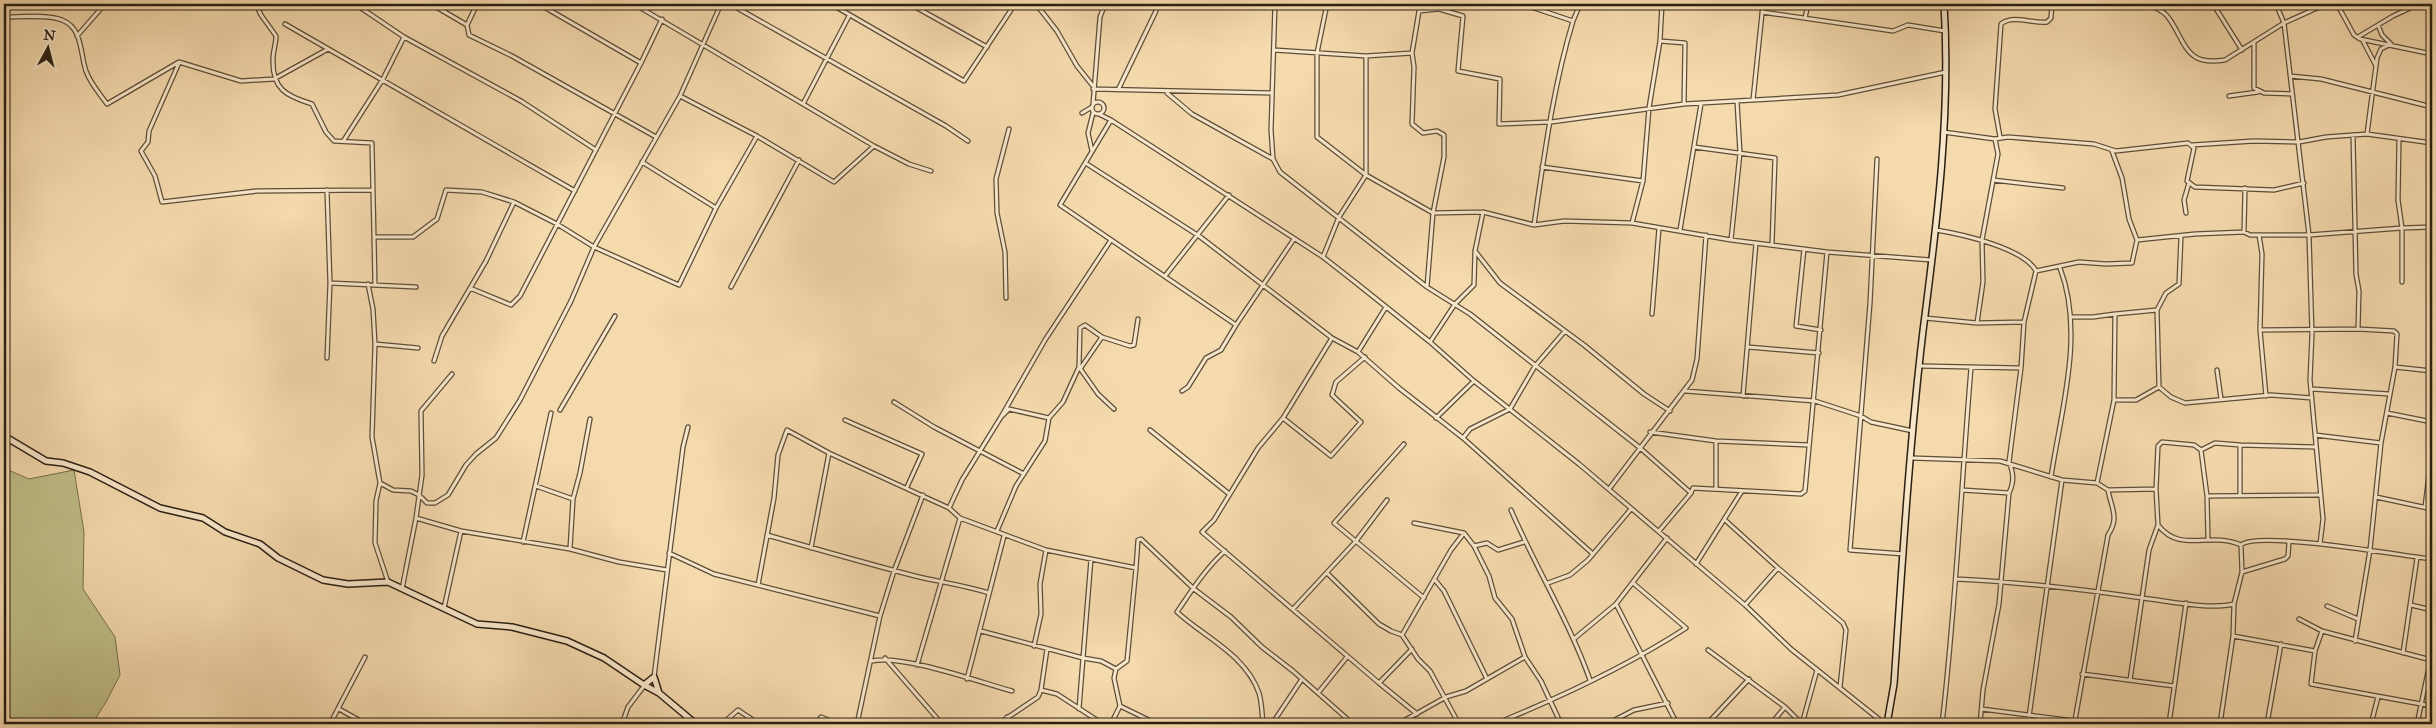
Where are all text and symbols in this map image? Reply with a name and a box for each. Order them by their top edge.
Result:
north arrow [22,22,72,72]
text: N [43,26,57,45]

